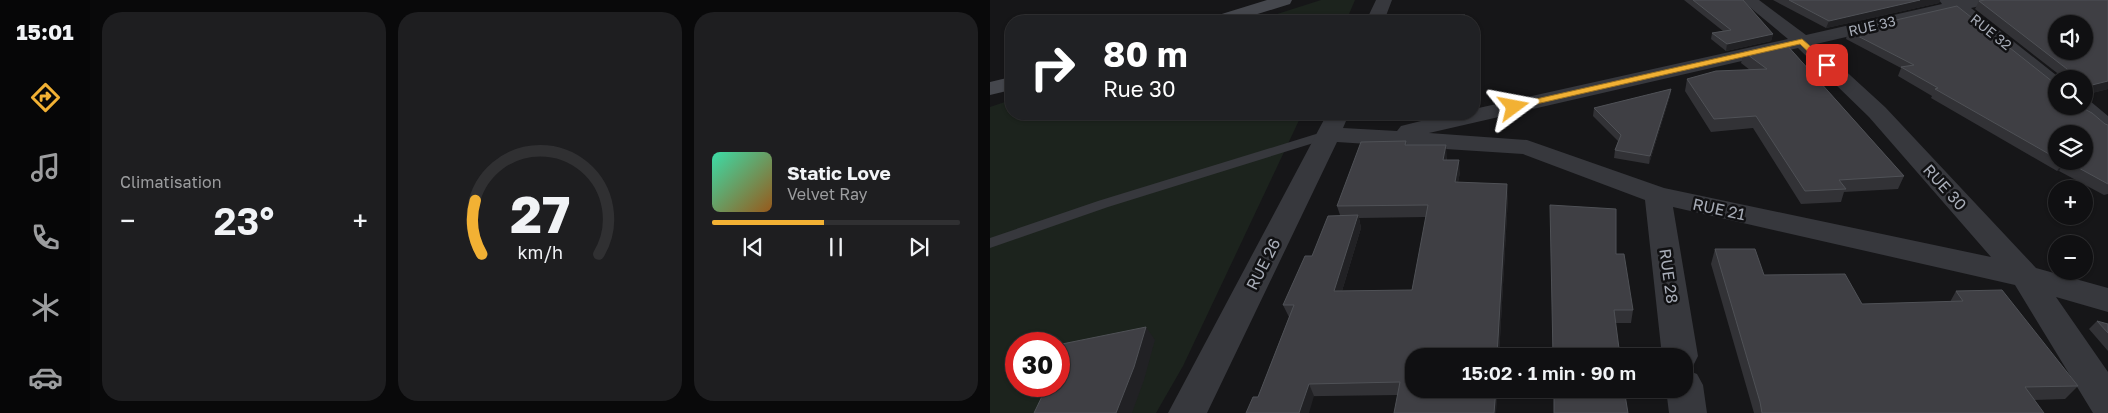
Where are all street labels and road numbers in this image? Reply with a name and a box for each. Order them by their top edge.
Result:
street label: RUE 32 [1967,10,2015,53]
street label: RUE 33 [1847,12,1897,39]
street label: RUE 30 [1919,160,1971,214]
street label: RUE 21 [1691,194,1747,224]
street label: RUE 26 [1242,235,1284,293]
street label: RUE 28 [1655,247,1683,305]

